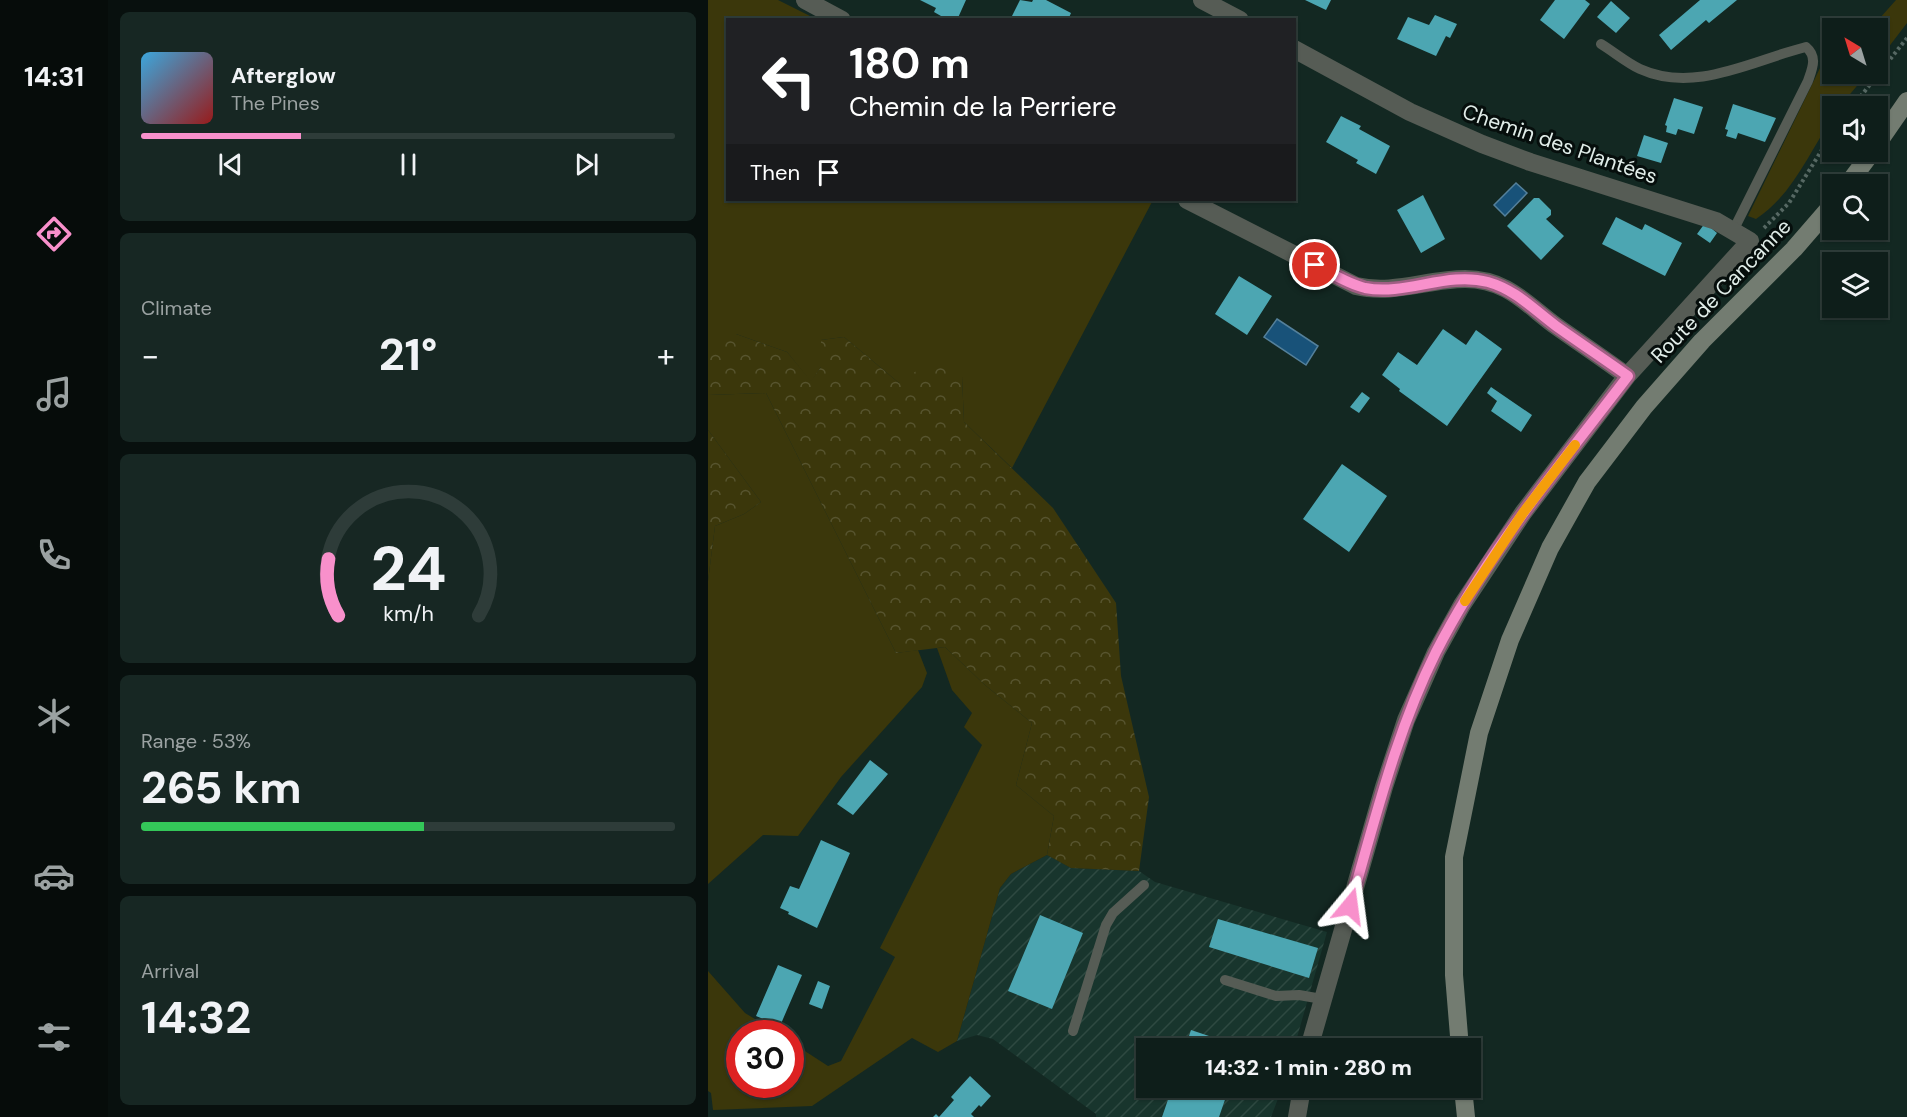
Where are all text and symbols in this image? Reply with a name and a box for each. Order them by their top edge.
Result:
north arrow [1822,18,1888,84]
map controls [1822,18,1888,318]
text: 180 m [849,36,970,91]
icon: left [750,42,828,120]
text: 14:31 [24,59,84,94]
text: Afterglow [231,61,336,90]
text: Chemin de la Perriere [849,89,1117,124]
text: The Pines [231,90,320,116]
button: sound [1822,96,1888,162]
street label: Chemin des Plantées [1459,97,1661,191]
icon: previous [214,148,247,181]
icon: pause [392,148,425,181]
icon: next [570,148,603,181]
icon: arrive [812,156,845,189]
text: Then [750,158,800,187]
button: search [1822,174,1888,240]
icon: directions [33,213,75,255]
street label: Route de Cancanne [1645,213,1797,369]
pin [1289,239,1340,290]
icon: arrive [1298,248,1331,281]
button: layers [1822,252,1888,318]
text: Climate [141,295,212,321]
text: 21° [379,325,437,384]
text: − [141,334,159,377]
text: + [657,334,675,377]
icon: music [33,373,75,415]
text: 24 [370,528,446,609]
icon: phone [33,534,75,576]
text: km/h [383,600,433,628]
icon: climate [33,695,75,737]
text: Range · 53% [141,728,251,754]
text: 265 km [141,758,302,817]
icon: car [33,855,75,897]
position arrow [1318,874,1382,938]
text: Arrival [141,958,199,984]
text: 14:32 [141,988,251,1047]
icon: filters [33,1016,75,1058]
speed limit sign: 30 [726,1020,804,1098]
text: 14:32 · 1 min · 280 m [1205,1053,1412,1082]

